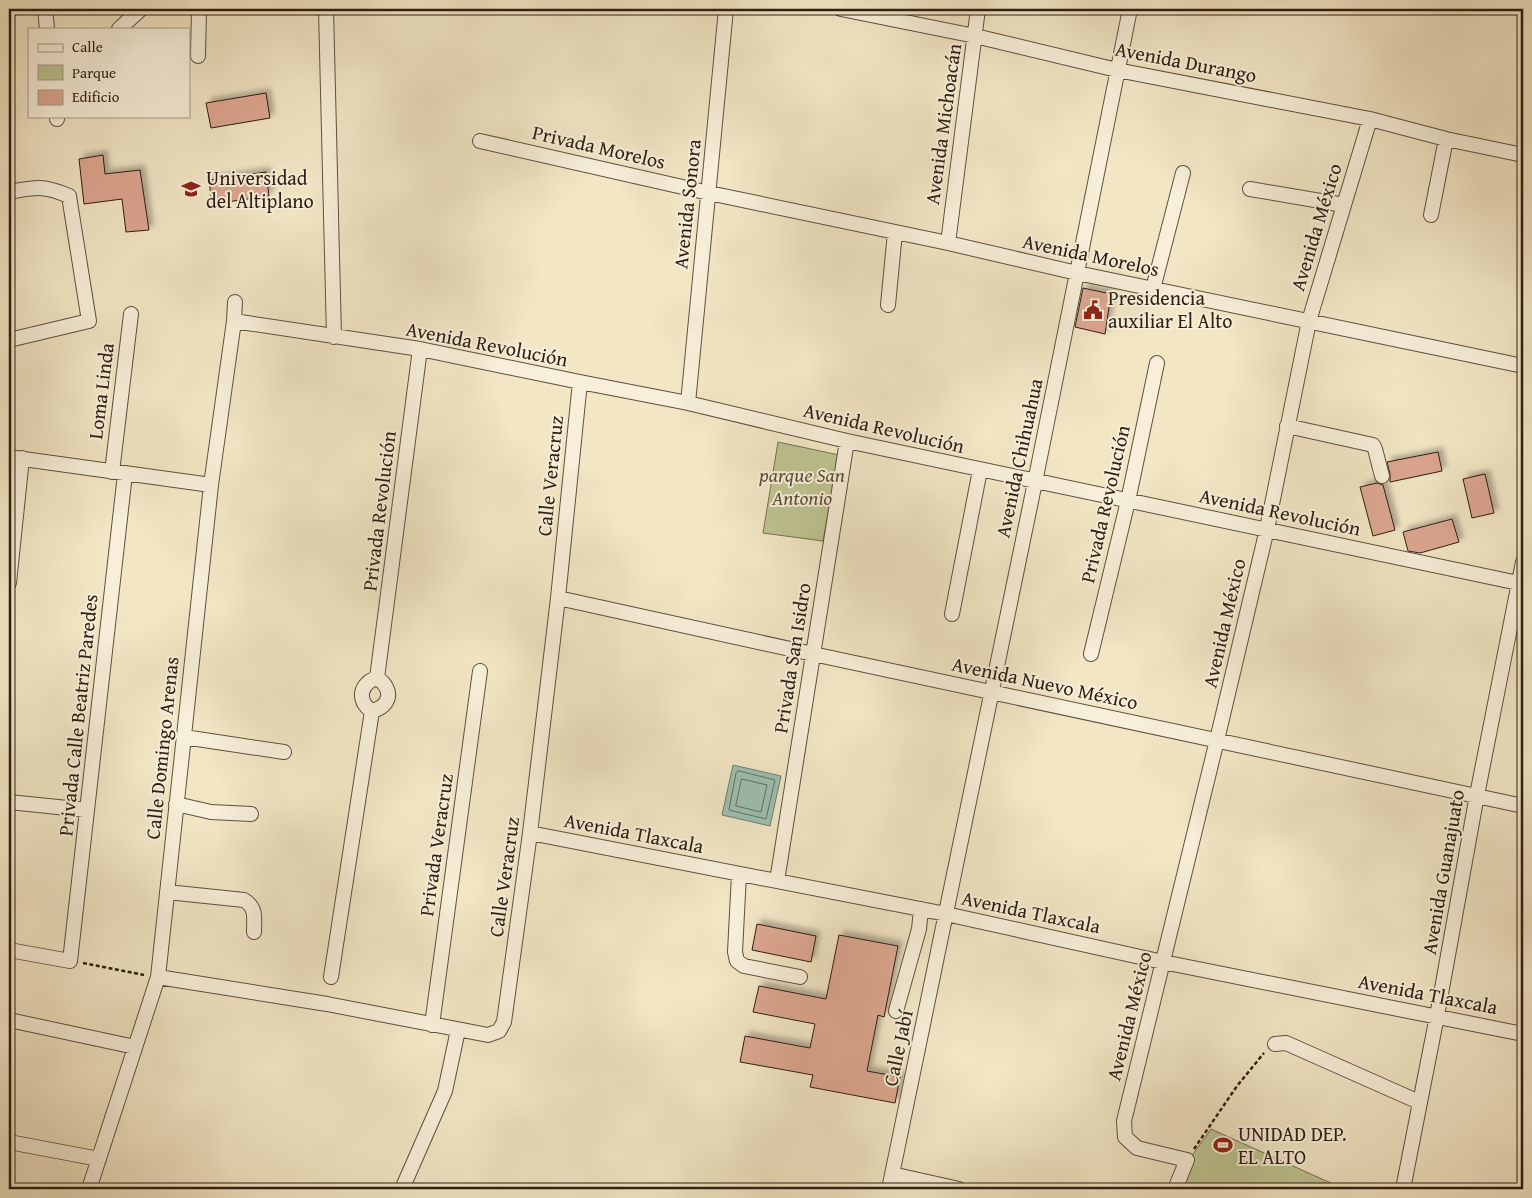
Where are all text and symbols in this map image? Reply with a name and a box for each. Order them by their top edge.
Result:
legend [28,28,190,118]
street label: Avenida Durango [1113,34,1259,89]
text: Calle [72,36,103,57]
street label: Avenida Michoacán [917,41,968,206]
text: Parque [72,62,116,83]
text: Edificio [72,86,120,107]
street label: Privada Morelos [530,117,669,176]
street label: Avenida Sonora [665,137,708,270]
street label: Avenida México [1282,159,1349,294]
place label: Universidad del Altiplano [206,163,314,215]
school or university icon: Universidad del Altiplano [180,178,202,200]
street label: Avenida Morelos [1020,226,1162,283]
place label: Presidencia auxiliar El Alto [1108,283,1233,335]
public building icon: Presidencia auxiliar El Alto [1082,299,1104,321]
street label: Avenida Revolución [404,314,571,373]
street label: Loma Linda [80,341,121,441]
street label: Avenida Chihuahua [987,375,1050,540]
street label: Avenida Revolución [801,395,967,460]
street label: Calle Veracruz [529,414,570,538]
street label: Privada Revolución [1072,422,1137,586]
street label: Privada Revolución [354,429,403,593]
park label: parque San Antonio [758,460,845,512]
street label: Avenida Revolución [1197,480,1364,543]
street label: Avenida México [1195,555,1252,690]
street label: Privada San Isidro [765,581,818,735]
street label: Privada Calle Beatriz Paredes [50,592,105,837]
street label: Avenida Nuevo México [949,649,1141,716]
street label: Calle Domingo Arenas [137,655,186,841]
street label: Privada Veracruz [411,772,460,918]
street label: Avenida Guanajuato [1414,787,1471,957]
street label: Avenida Tlaxcala [562,805,707,860]
street label: Calle Veracruz [481,815,526,939]
street label: Avenida Tlaxcala [959,883,1104,940]
street label: Avenida México [1098,948,1159,1083]
street label: Avenida Tlaxcala [1356,966,1501,1021]
street label: Calle Jabí [875,1007,920,1089]
place label: UNIDAD DEP. EL ALTO [1238,1119,1347,1171]
sports icon: UNIDAD DEP. EL ALTO [1212,1134,1234,1156]

